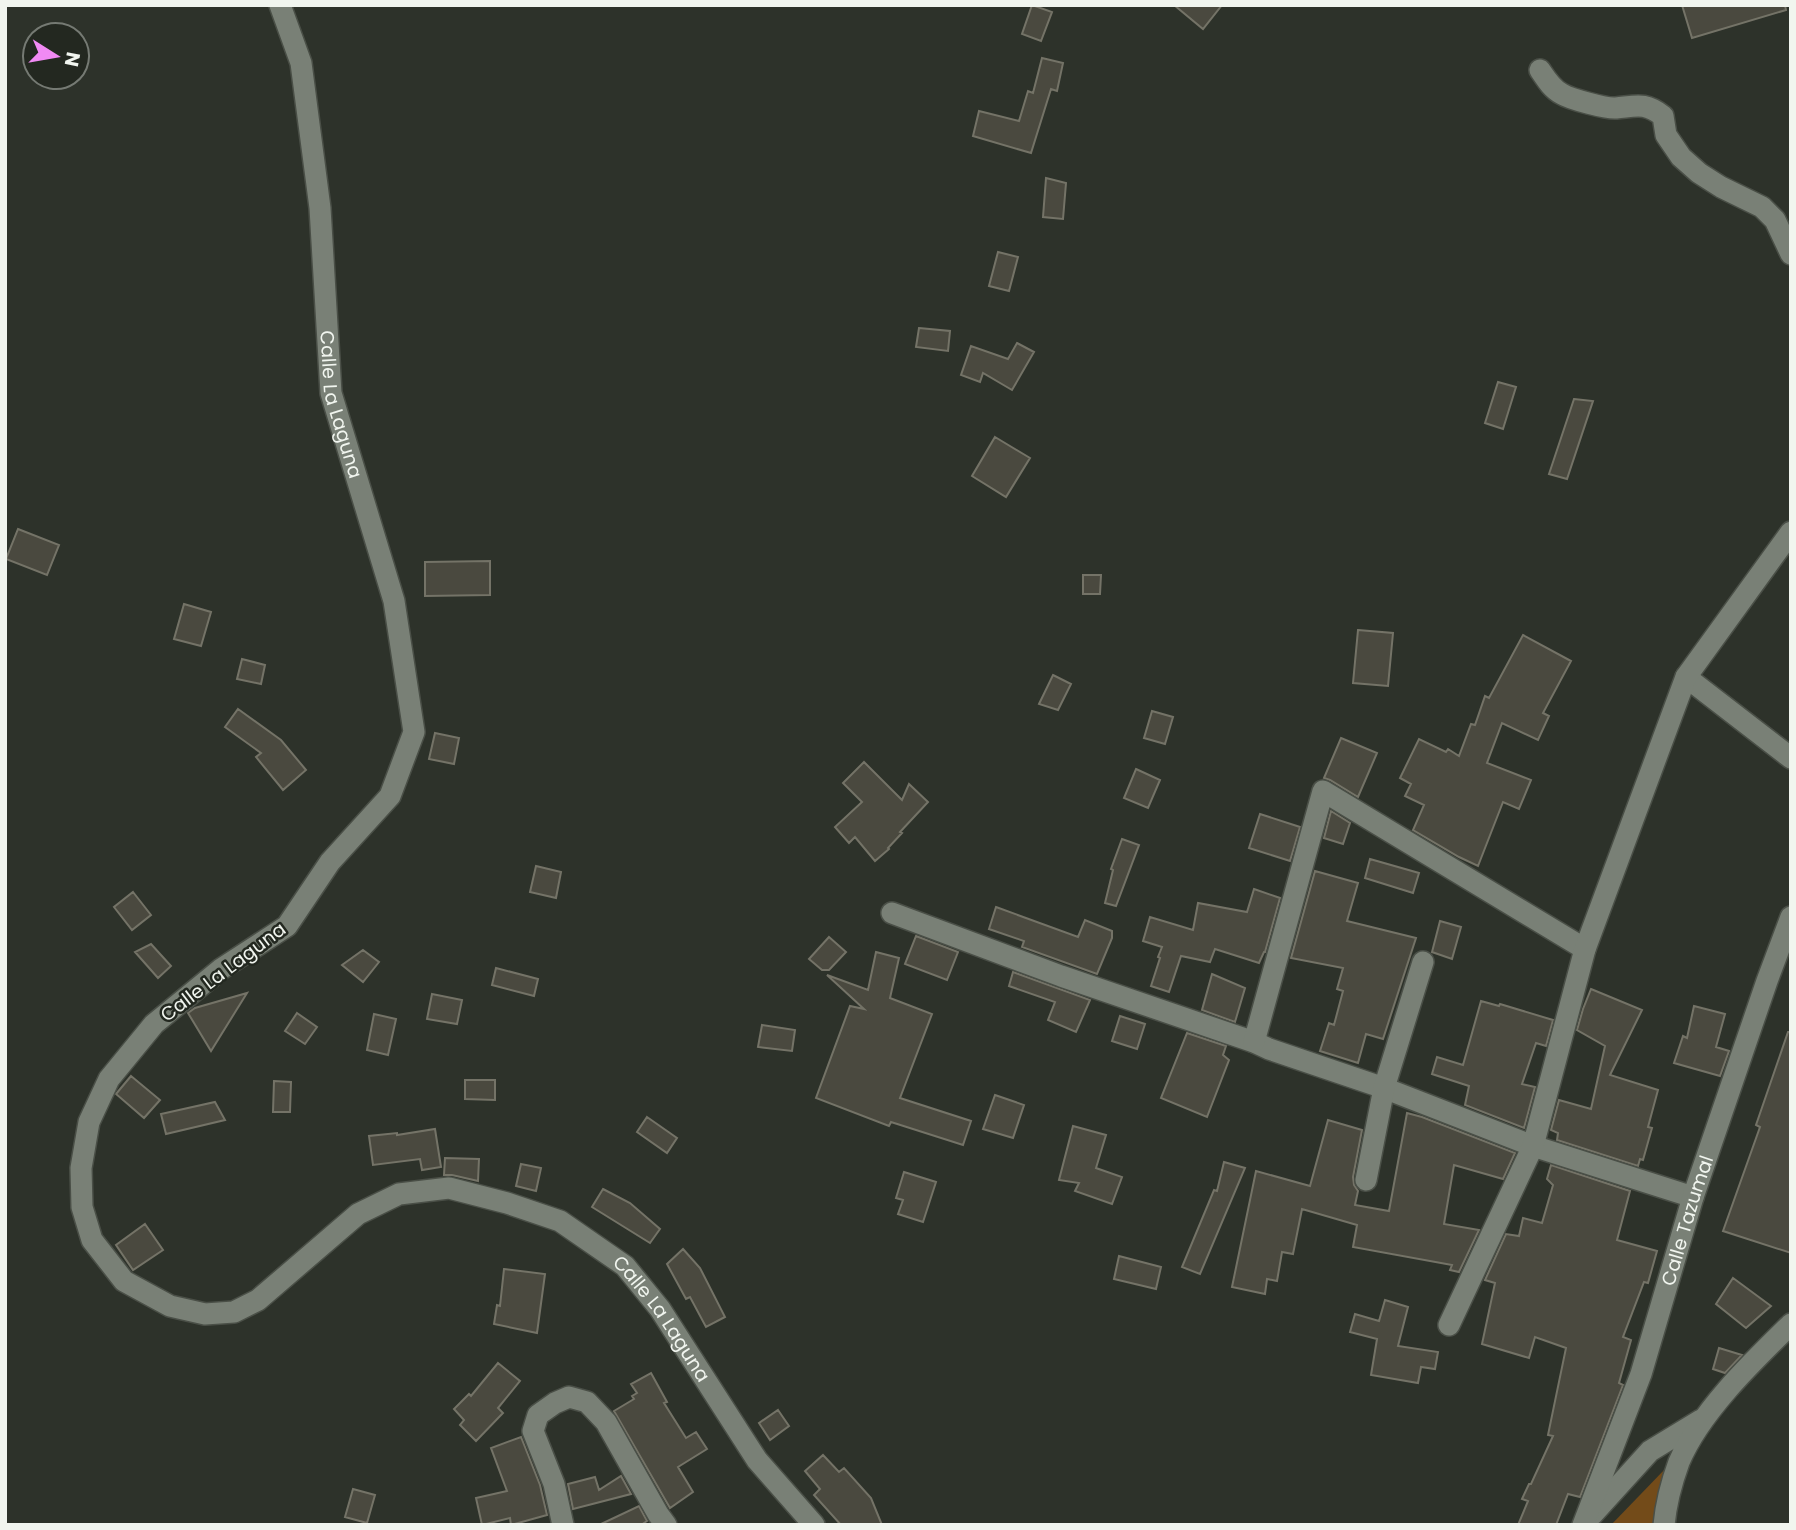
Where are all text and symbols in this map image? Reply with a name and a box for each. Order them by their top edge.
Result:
north arrow [21,21,91,91]
text: N [58,50,87,69]
street label: Calle La Laguna [314,330,370,481]
street label: Calle La Laguna [155,916,291,1028]
street label: Calle Tazumal [1654,1152,1720,1289]
street label: Calle La Laguna [608,1248,717,1387]

